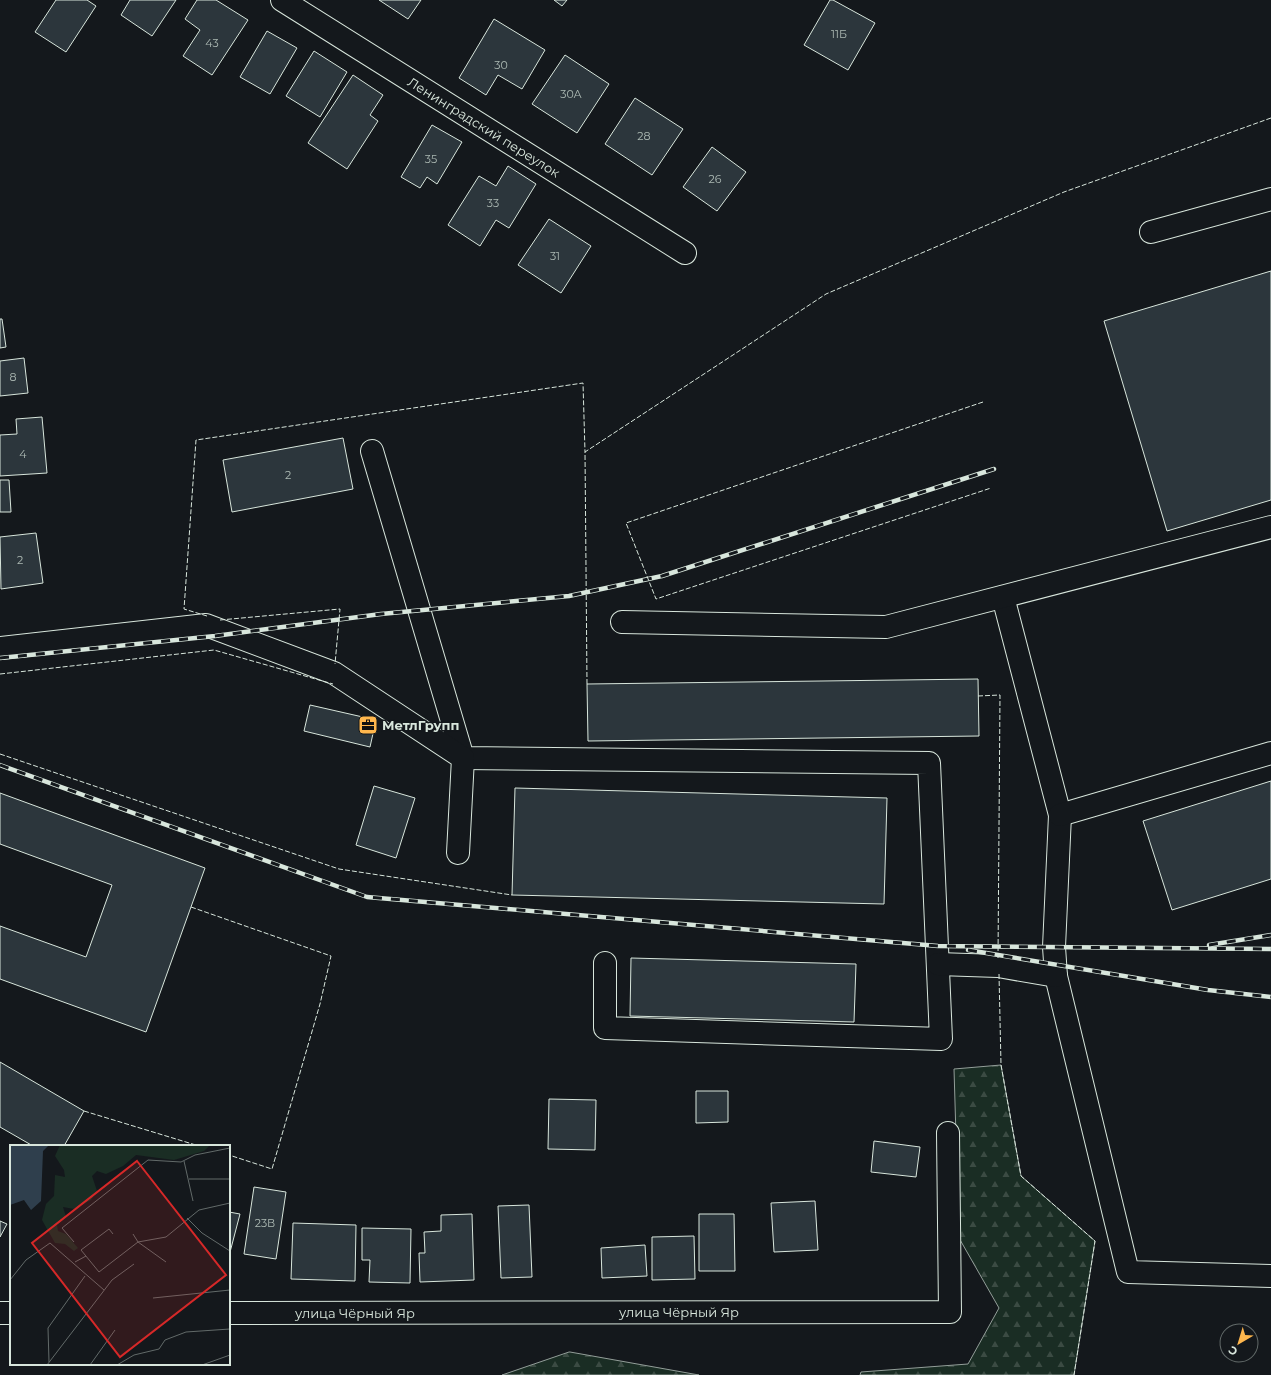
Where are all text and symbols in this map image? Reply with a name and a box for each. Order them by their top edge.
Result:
house number: 11Б [831,27,847,41]
house number: 43 [205,36,219,50]
house number: 30 [494,58,508,72]
street label: Ленинградский переулок [405,73,563,181]
house number: 30А [560,87,583,101]
house number: 28 [637,129,651,143]
house number: 35 [425,152,437,166]
house number: 26 [709,172,722,186]
house number: 33 [487,196,499,210]
house number: 31 [550,249,560,263]
house number: 8 [9,370,17,384]
house number: 4 [19,447,27,461]
house number: 2 [285,468,291,482]
house number: 2 [17,553,23,567]
office icon: МетлГрупп [357,714,379,736]
place label: МетлГрупп [382,717,459,733]
inset map [10,1145,230,1365]
house number: 23В [255,1216,275,1230]
street label: улица Чёрный Яр [618,1304,739,1320]
street label: улица Чёрный Яр [294,1305,415,1321]
north arrow [1219,1323,1259,1363]
text: С [1225,1343,1240,1359]

